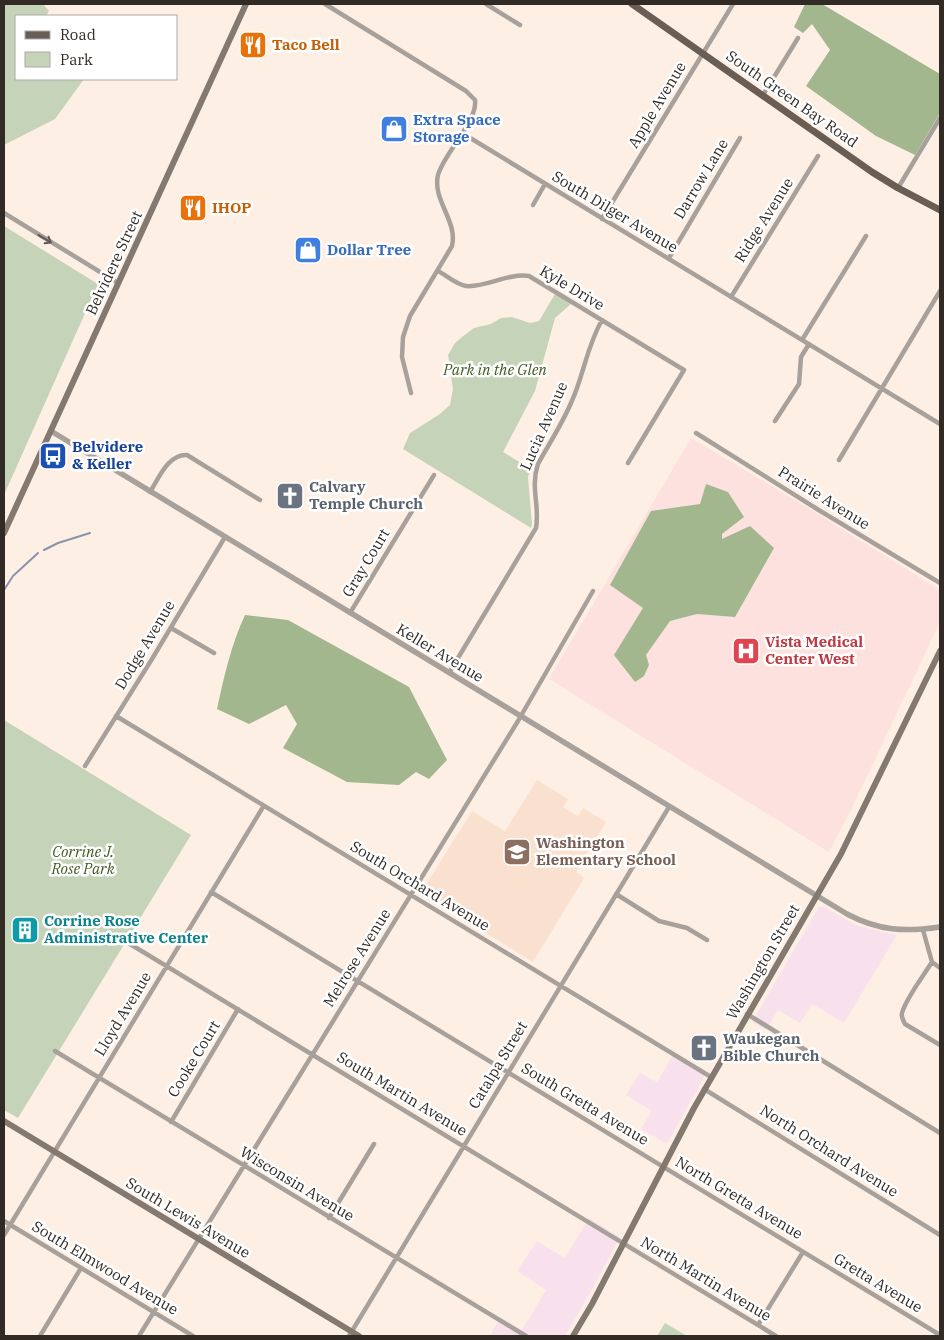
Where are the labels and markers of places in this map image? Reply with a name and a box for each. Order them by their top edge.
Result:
restaurant icon: Taco Bell [238,30,268,60]
place label: Taco Bell [272,35,340,54]
place label: Extra Space Storage [413,110,501,146]
shop icon: Extra Space Storage [379,114,409,144]
restaurant icon: IHOP [178,193,208,223]
place label: IHOP [212,198,252,217]
shop icon: Dollar Tree [293,235,323,265]
place label: Dollar Tree [327,240,411,259]
place label: Belvidere & Keller [72,437,143,473]
bus stop icon: Belvidere & Keller [38,441,68,471]
place label: Calvary Temple Church [309,477,423,513]
church icon: Calvary Temple Church [275,481,305,511]
place label: Vista Medical Center West [765,632,863,668]
hospital icon: Vista Medical Center West [731,636,761,666]
place label: Washington Elementary School [536,833,676,869]
school or university icon: Washington Elementary School [502,837,532,867]
place label: Corrine Rose Administrative Center [44,911,209,947]
building icon: Corrine Rose Administrative Center [10,915,40,945]
place label: Waukegan Bible Church [723,1029,820,1065]
church icon: Waukegan Bible Church [689,1033,719,1063]

